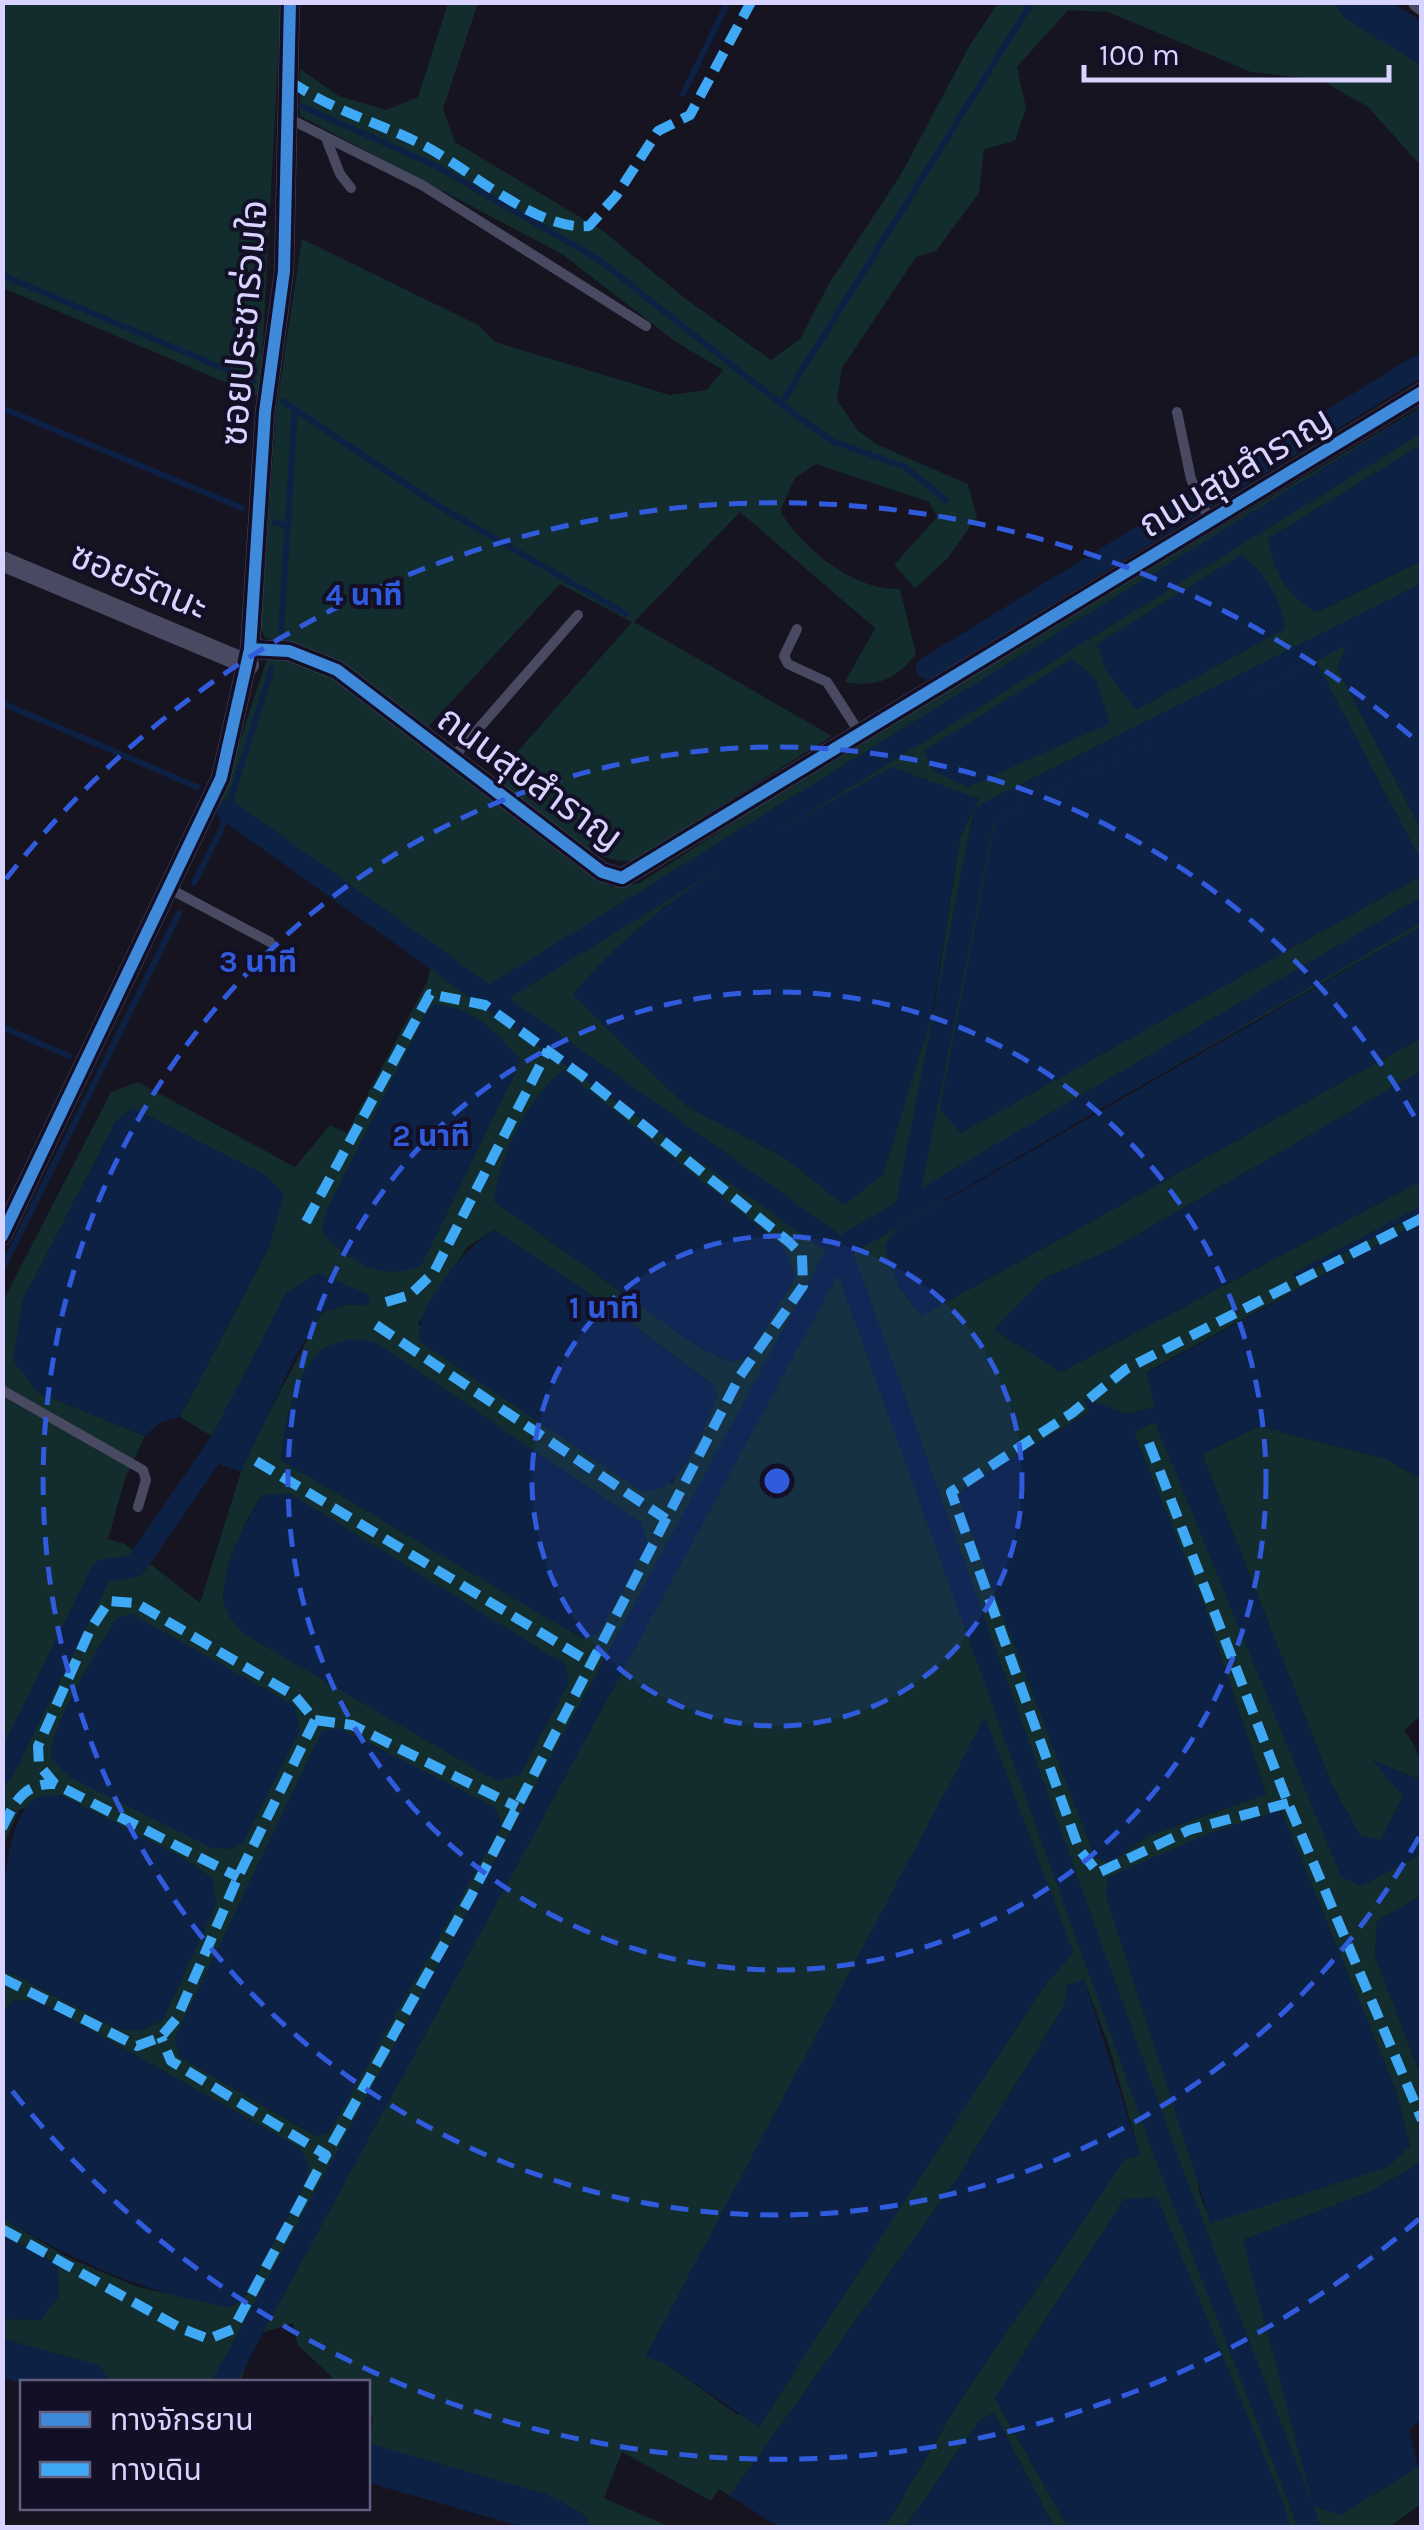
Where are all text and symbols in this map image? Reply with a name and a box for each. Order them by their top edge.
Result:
scale bar [1084,20,1389,82]
text: 100 m [1099,37,1180,73]
street label: ซอยประชาร่วมใจ [211,198,277,448]
street label: ถนนสุขสำราญ [1130,397,1340,547]
street label: ซอยรัตนะ [64,532,214,630]
text: 4 นาที [325,577,403,613]
street label: ถนนสุขสำราญ [429,696,631,860]
text: 3 นาที [219,944,297,980]
text: 2 นาที [392,1118,470,1154]
text: 1 นาที [569,1290,639,1326]
centre of rings [759,1463,795,1499]
legend [20,2380,370,2510]
text: ทางจักรยาน [110,2402,254,2438]
text: ทางเดิน [110,2452,202,2488]

